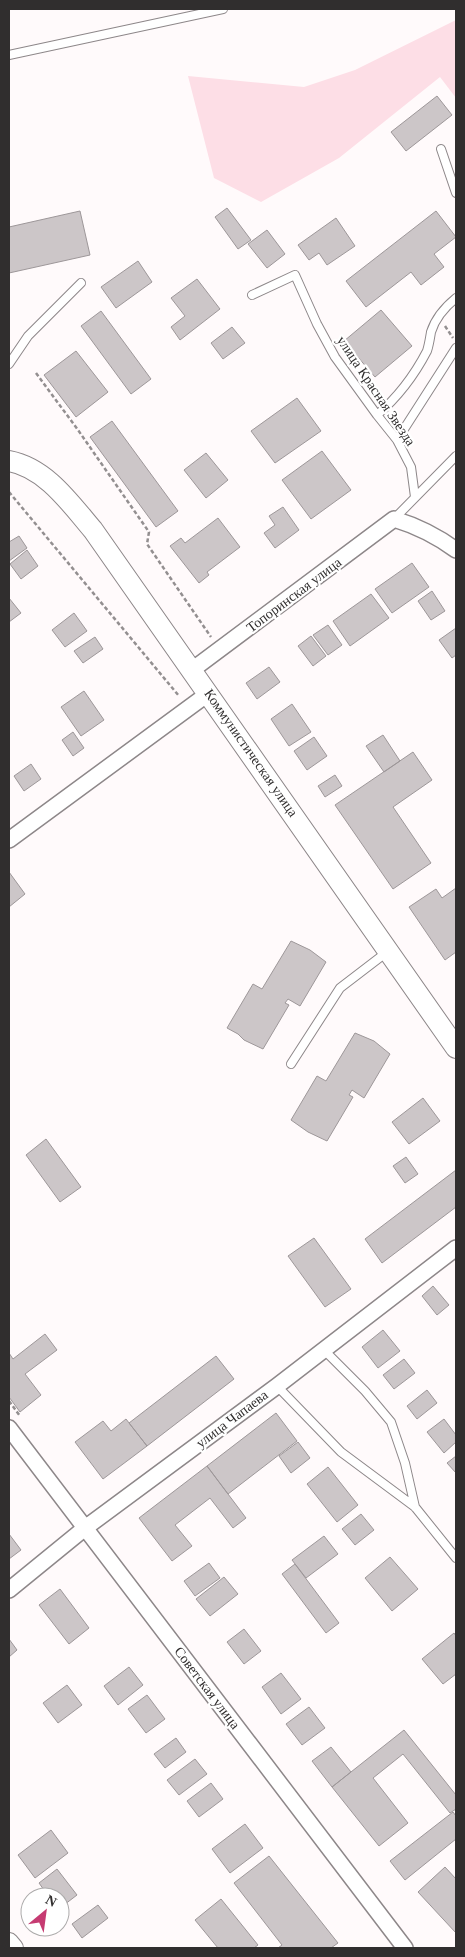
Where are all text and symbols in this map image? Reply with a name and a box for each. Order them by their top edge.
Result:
street label: улица Красная Звезда [334,333,419,449]
street label: Топоринская улица [244,554,345,635]
street label: Коммунистическая улица [201,686,301,820]
street label: улица Чапаева [193,1387,271,1451]
street label: Советская улица [171,1644,243,1733]
north arrow [20,1887,70,1937]
text: N [43,1892,59,1910]

